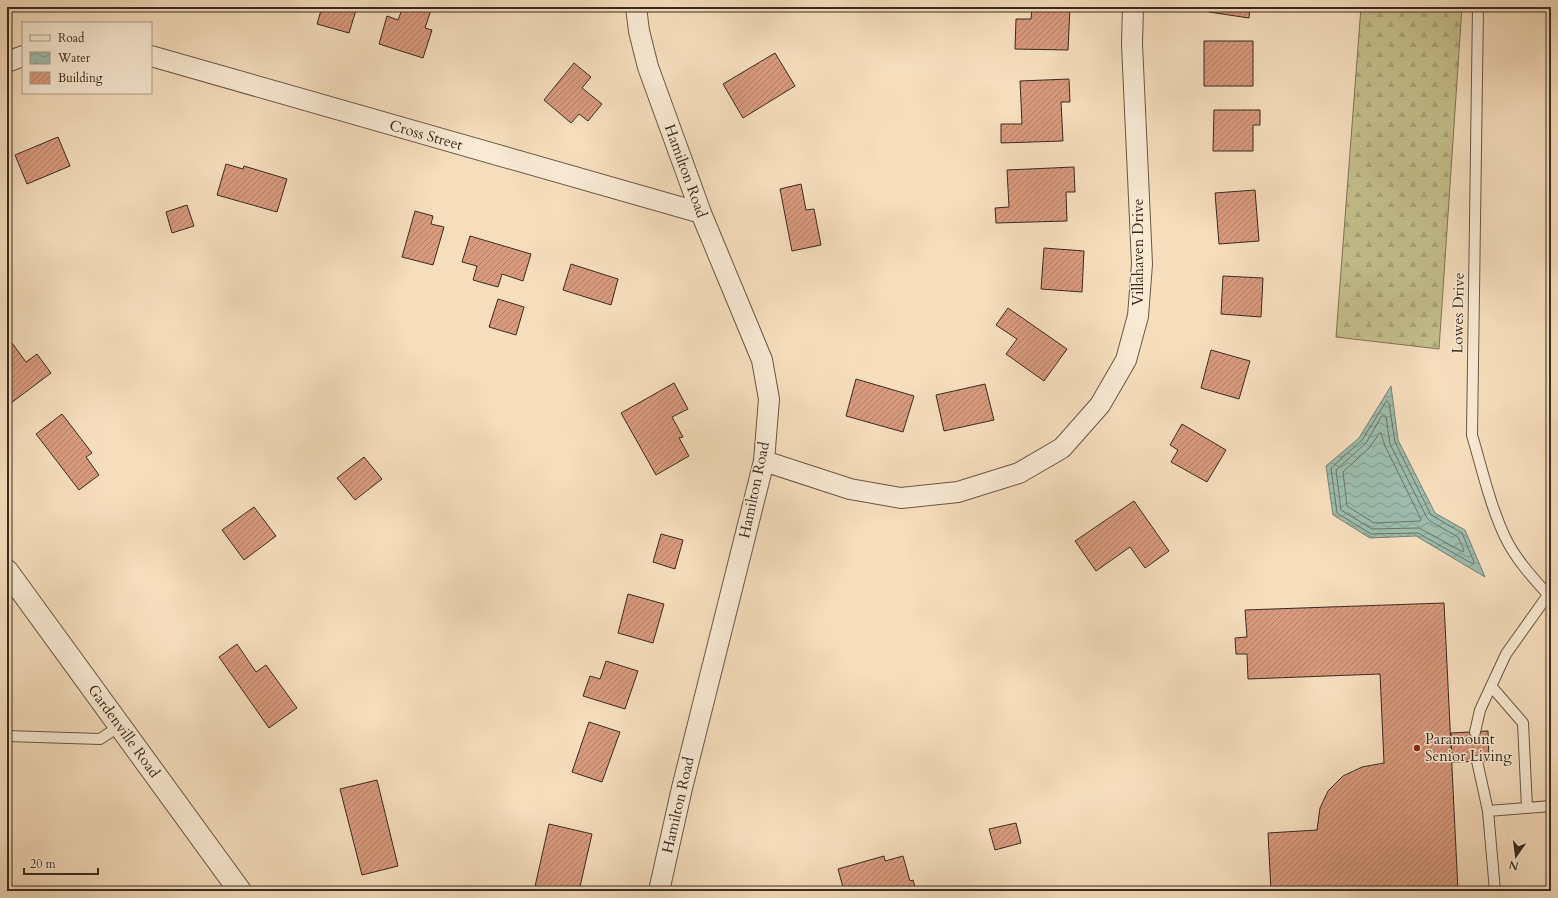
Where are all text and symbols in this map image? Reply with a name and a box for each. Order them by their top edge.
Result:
legend [22,22,152,94]
text: Road [58,30,85,46]
text: Water [57,50,91,66]
text: Building [58,70,103,86]
street label: Cross Street [387,115,465,155]
street label: Hamilton Road [660,121,712,221]
street label: Villahaven Drive [1128,198,1148,306]
street label: Lowes Drive [1447,272,1469,354]
street label: Hamilton Road [734,440,774,540]
street label: Gardenville Road [83,680,165,782]
place label: Paramount Senior Living [1425,729,1512,766]
marker: Paramount Senior Living [1412,743,1422,753]
street label: Hamilton Road [657,755,699,855]
north arrow [1496,836,1536,876]
scale bar [24,850,98,876]
text: 20 m [30,856,57,872]
text: N [1507,857,1520,874]

